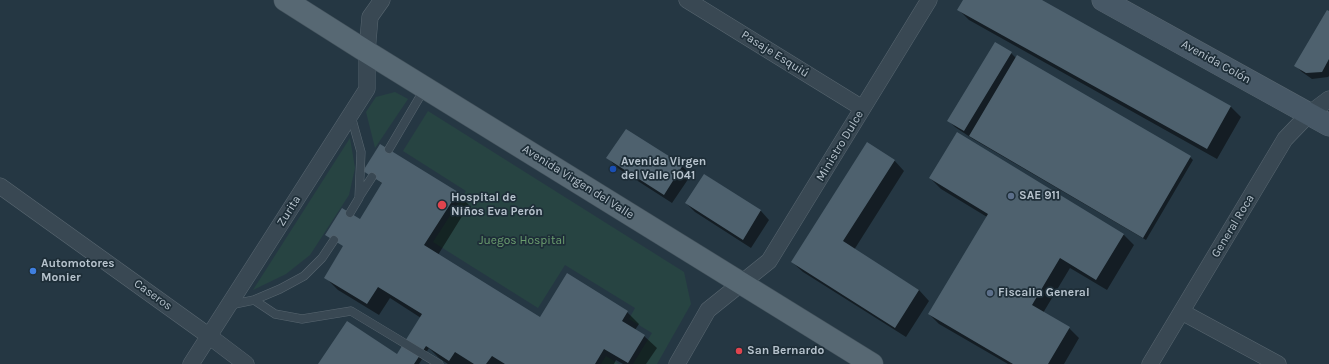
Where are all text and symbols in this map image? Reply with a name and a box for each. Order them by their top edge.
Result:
street label: Pasaje Esquiú [738,27,812,81]
street label: Avenida Colón [1179,37,1253,87]
street label: Ministro Dulce [813,108,867,184]
street label: Avenida Virgen del Valle [519,142,637,222]
place label: Avenida Virgen del Valle 1041 [621,155,706,183]
marker: Avenida Virgen del Valle 1041 [608,164,618,174]
place label: SAE 911 [1019,189,1060,203]
place label: Hospital de Niños Eva Perón [451,191,543,219]
marker: SAE 911 [1006,191,1016,201]
street label: General Roca [1209,192,1257,260]
street label: Zurita [274,193,304,229]
marker: Hospital de Niños Eva Perón [436,199,448,211]
park label: Juegos Hospital [479,234,565,248]
place label: Automotores Monier [41,257,115,285]
marker: Automotores Monier [28,266,38,276]
street label: Caseros [131,276,175,314]
place label: Fiscalia General [998,286,1090,300]
marker: Fiscalia General [985,288,995,298]
place label: San Bernardo [747,344,824,358]
marker: San Bernardo [734,346,744,356]

